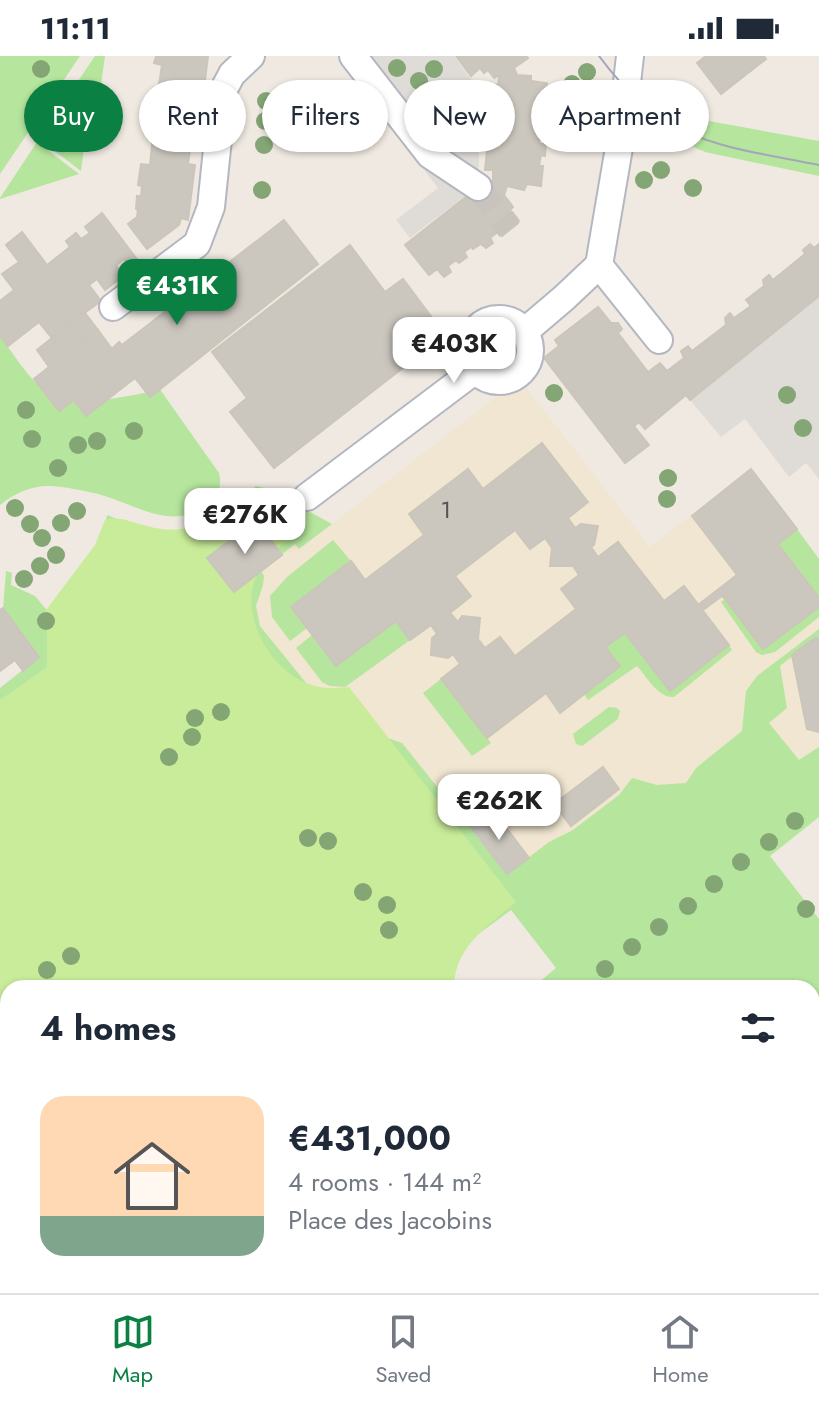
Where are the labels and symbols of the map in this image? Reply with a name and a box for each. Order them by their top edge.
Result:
pin: €431K [121,259,233,327]
pin: €403K [398,317,510,385]
pin: €276K [189,488,301,556]
house number: 1 [441,492,451,527]
pin: €262K [443,774,555,842]

